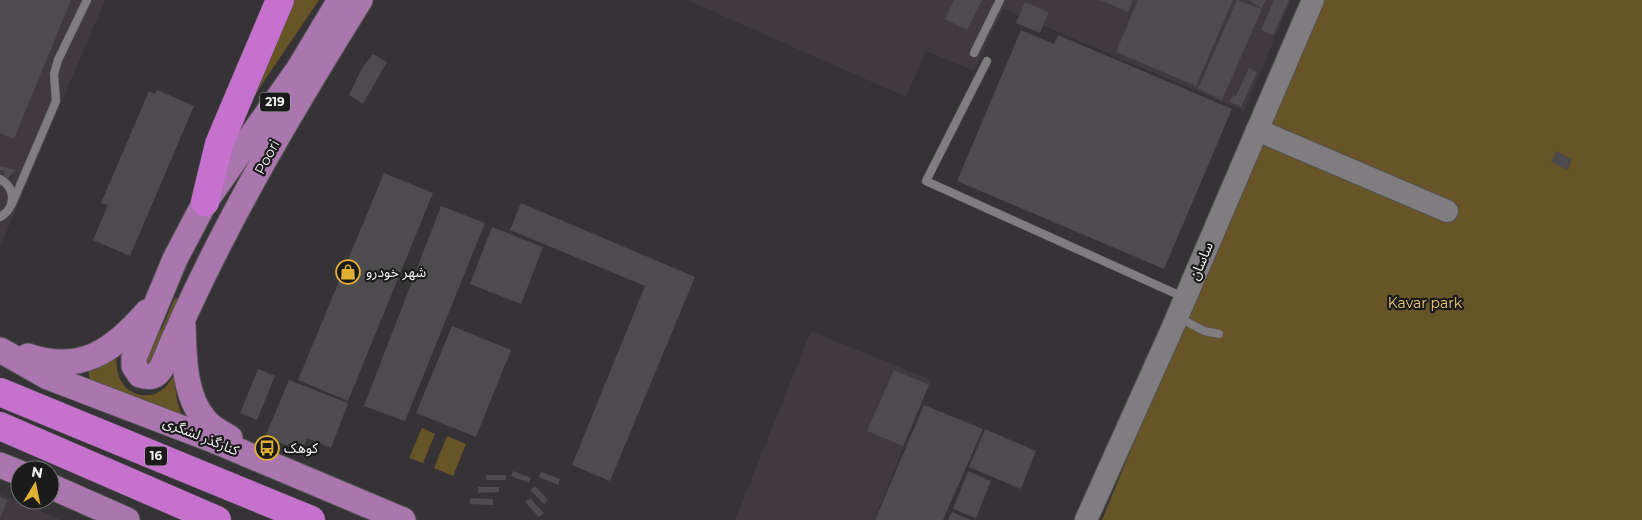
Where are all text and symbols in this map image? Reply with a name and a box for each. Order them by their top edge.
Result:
road number: 219 [260,92,290,111]
street label: Poori [250,137,284,177]
street label: ساسان [1185,239,1217,283]
shop icon: شهر خودرو [335,259,361,285]
place label: شهر خودرو [366,263,426,281]
park label: Kavar park [1388,294,1463,312]
street label: کنارگذر لشگری [160,413,242,459]
bus stop icon: کوهک [254,435,280,461]
place label: کوهک [284,439,318,457]
road number: 16 [145,446,167,466]
north arrow [10,460,60,510]
text: N [30,462,44,482]

